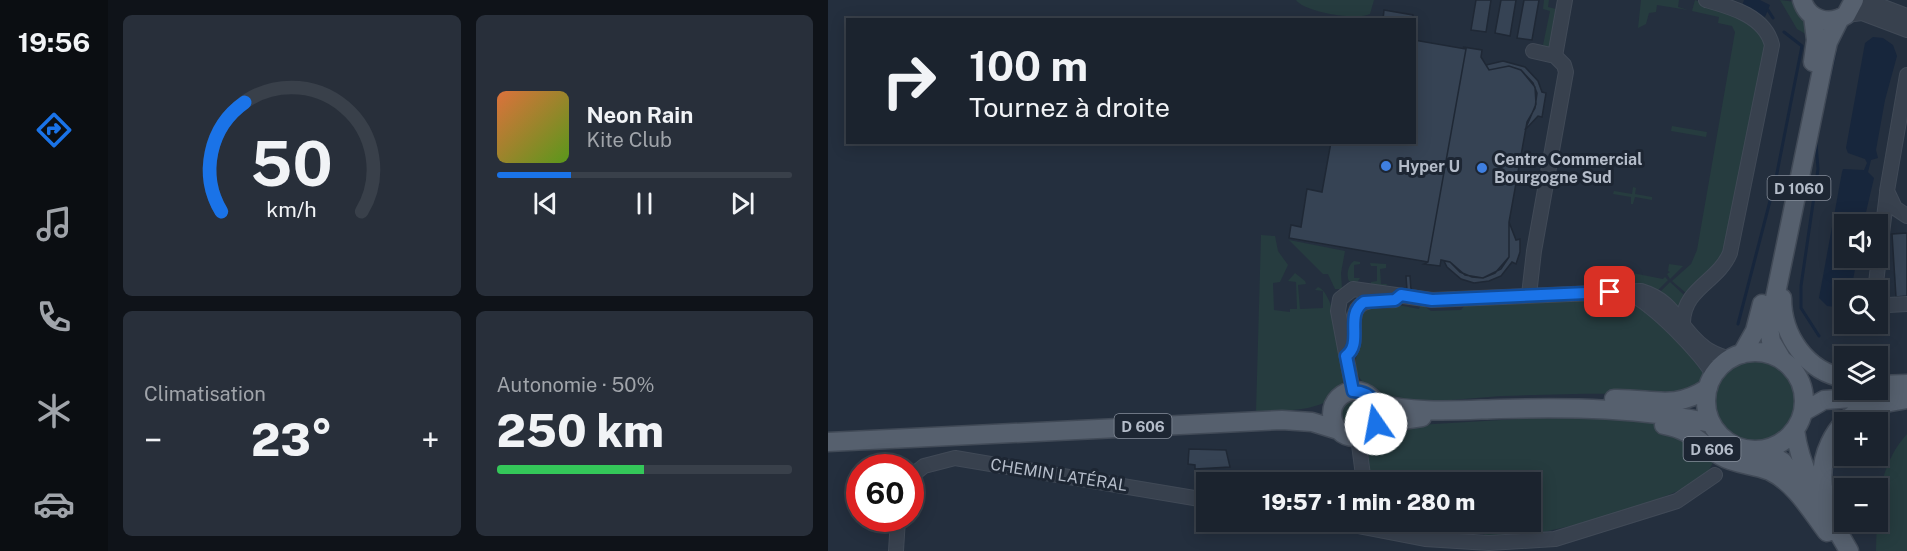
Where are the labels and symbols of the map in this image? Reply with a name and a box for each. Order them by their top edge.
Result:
place label: Centre Commercial Bourgogne Sud [1494,150,1642,187]
place label: Hyper U [1398,157,1460,176]
marker: Hyper U [1379,159,1393,173]
marker: Centre Commercial Bourgogne Sud [1475,161,1489,175]
road number: D 1060 [1768,176,1830,200]
pin [1584,266,1635,317]
position arrow [1344,392,1408,456]
road number: D 606 [1114,414,1172,438]
road number: D 606 [1684,437,1740,461]
speed limit sign: 60 [846,454,924,532]
street label: CHEMIN LATÉRAL [989,454,1129,495]

